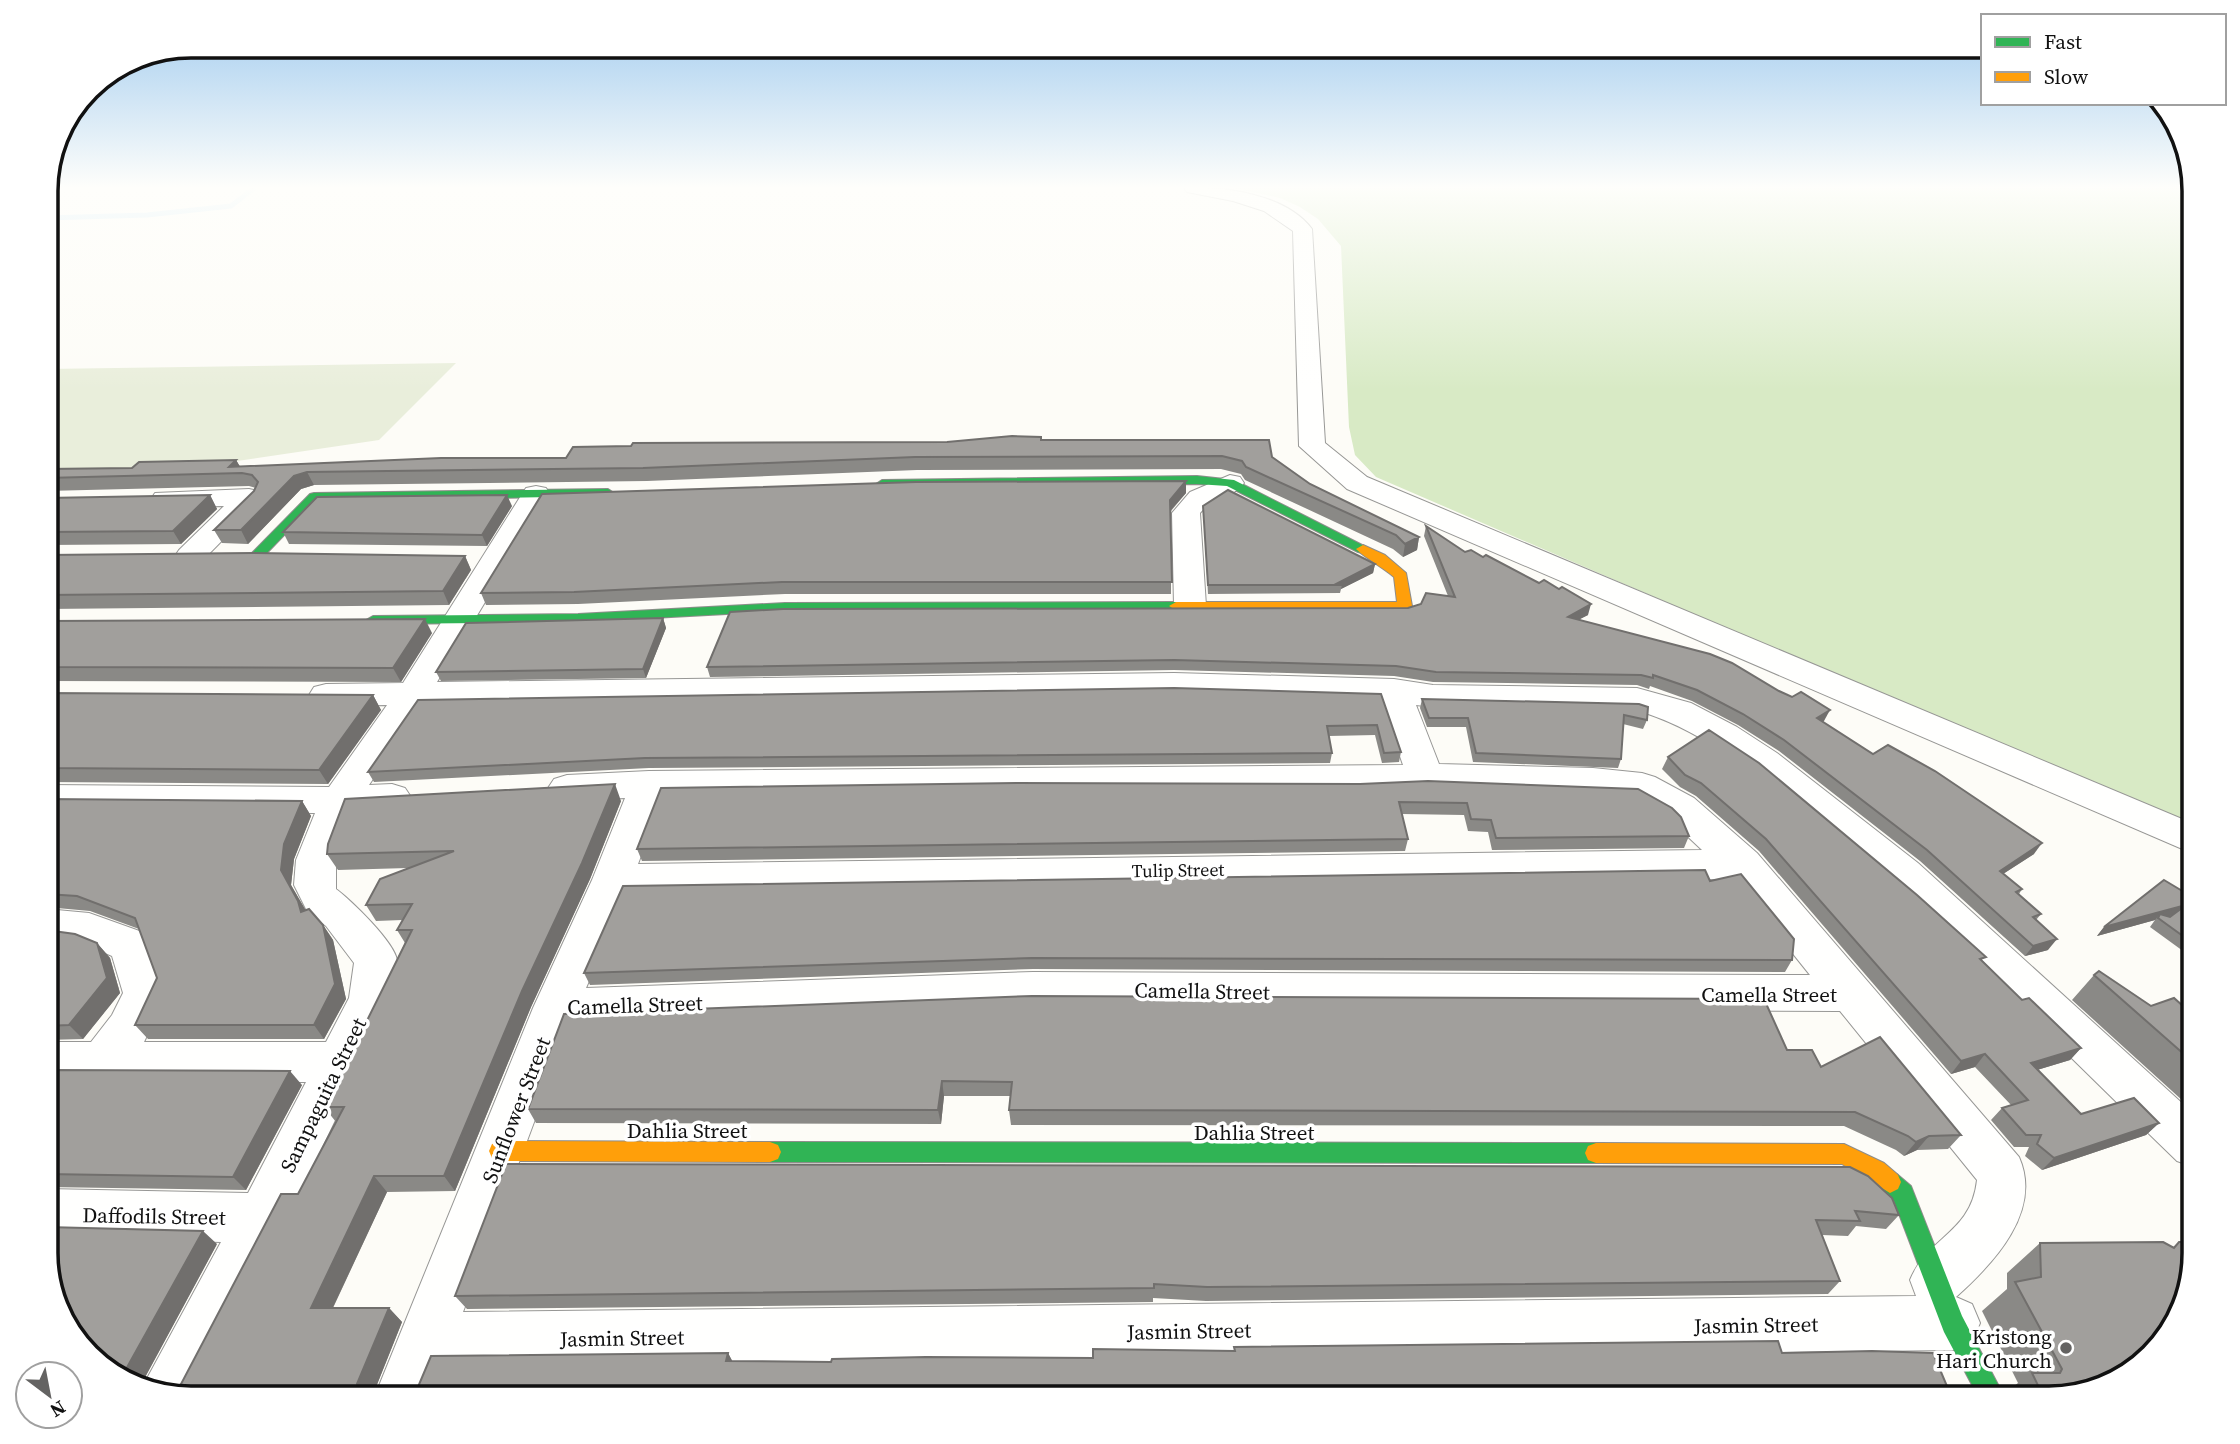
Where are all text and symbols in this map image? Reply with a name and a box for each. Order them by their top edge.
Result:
legend [1981,14,2226,105]
text: Fast [2044,27,2082,56]
text: Slow [2044,62,2088,91]
street label: Tulip Street [1131,857,1225,883]
street label: Camella Street [1134,975,1270,1007]
street label: Camella Street [1701,980,1837,1009]
street label: Camella Street [567,988,703,1022]
street label: Sampaguita Street [273,1013,373,1177]
street label: Sunflower Street [475,1033,557,1187]
street label: Dahlia Street [627,1116,747,1145]
street label: Dahlia Street [1194,1118,1314,1147]
street label: Daffodils Street [82,1200,226,1232]
street label: Jasmin Street [1693,1309,1819,1341]
street label: Jasmin Street [1126,1315,1252,1347]
street label: Jasmin Street [559,1322,685,1354]
place label: Kristong Hari Church [1936,1322,2052,1375]
marker: Kristong Hari Church [2058,1340,2074,1356]
north arrow [14,1360,84,1430]
text: N [45,1395,71,1424]

